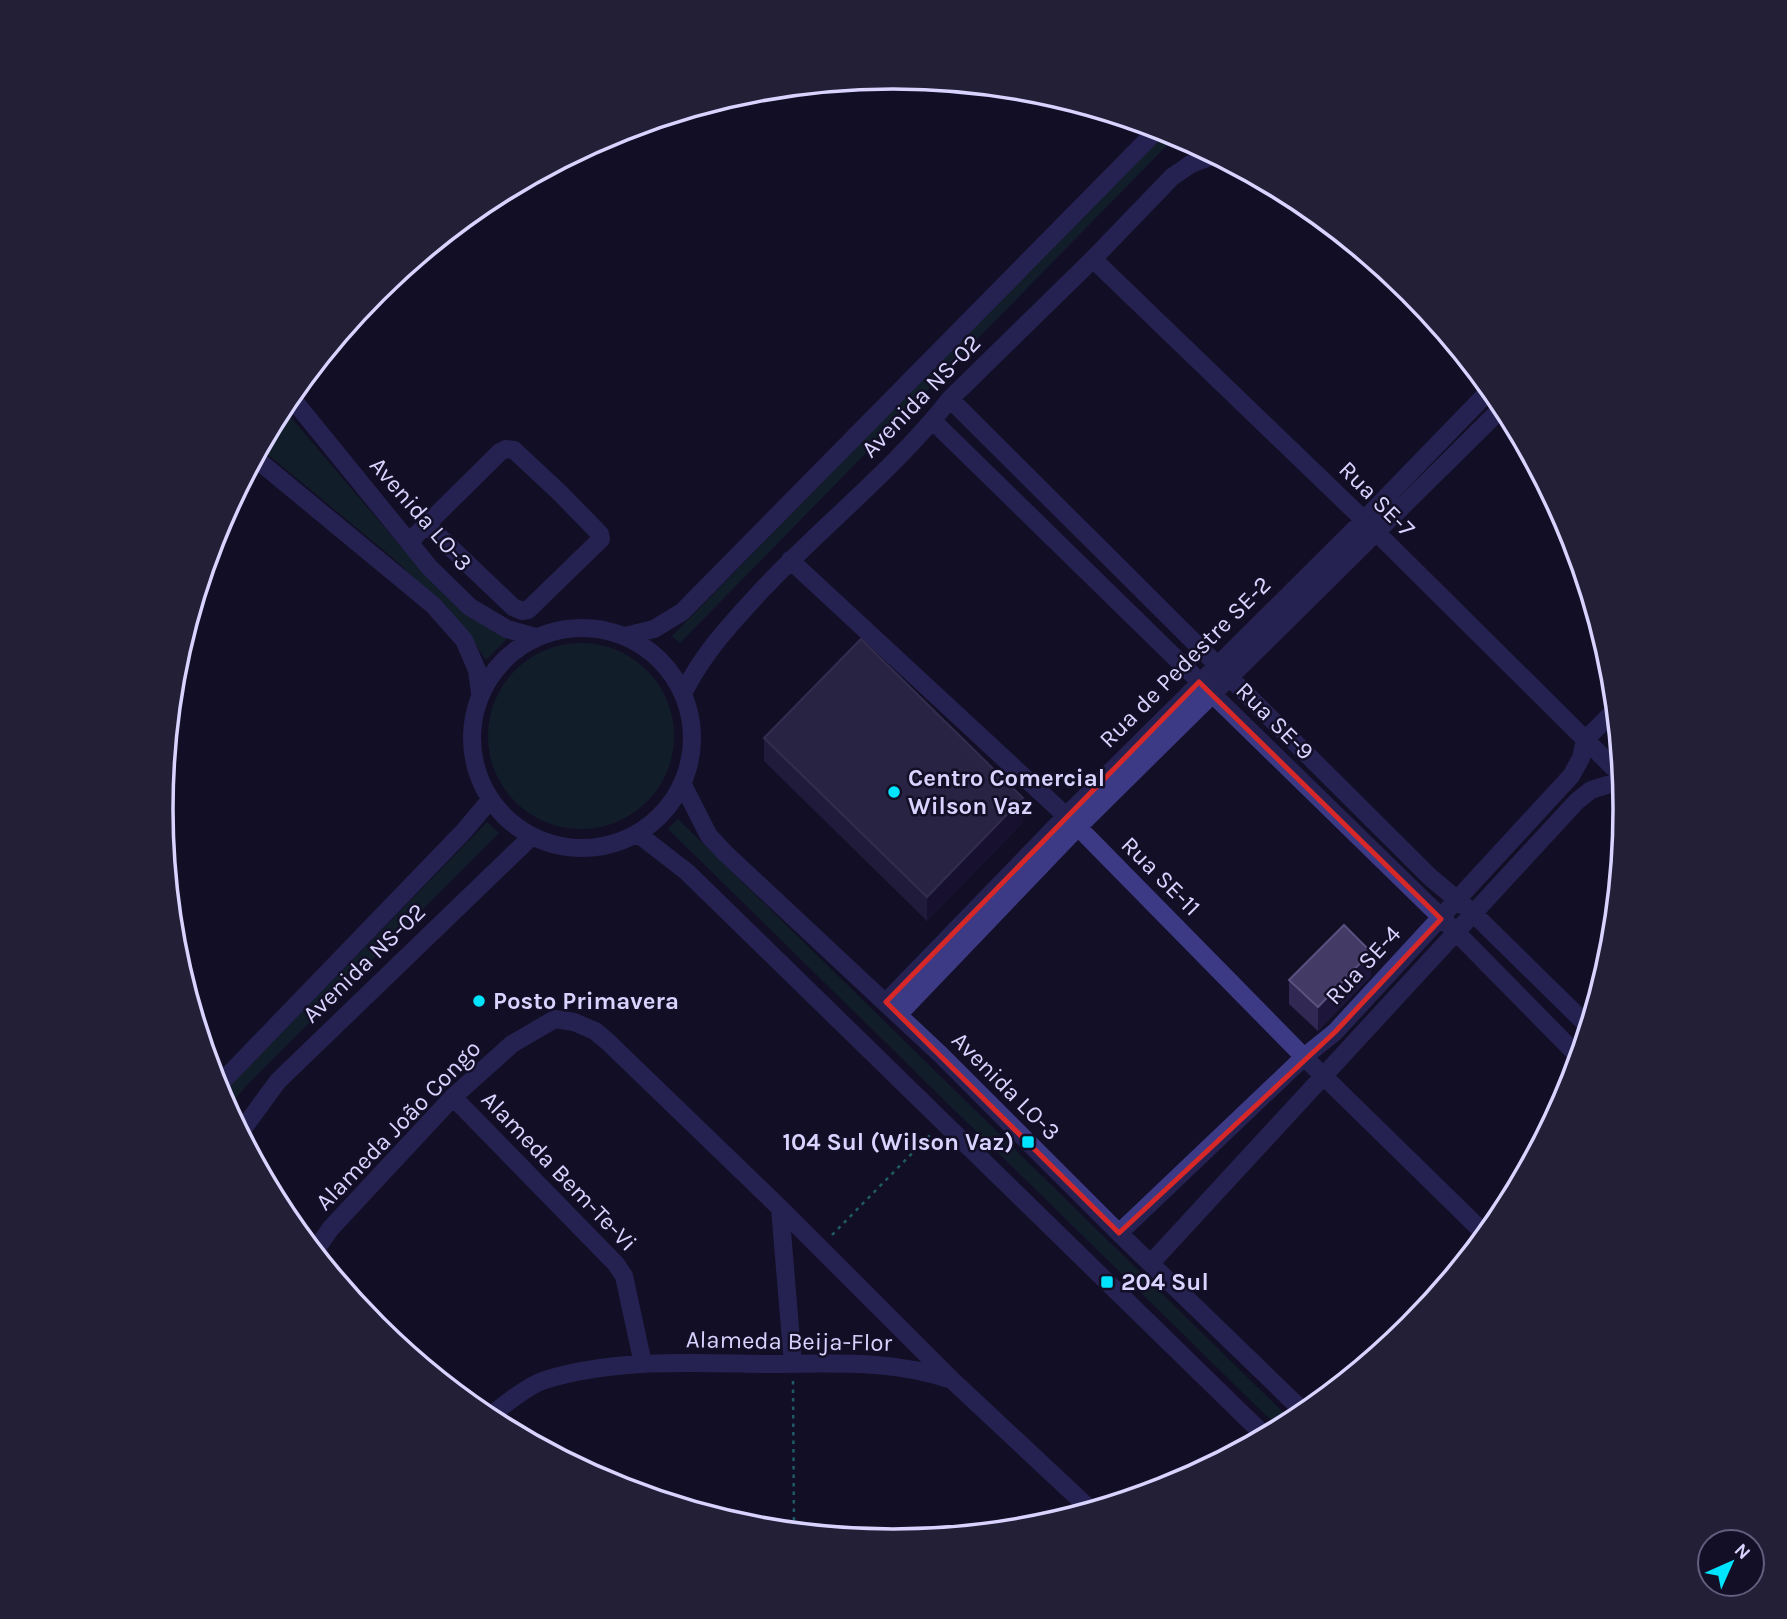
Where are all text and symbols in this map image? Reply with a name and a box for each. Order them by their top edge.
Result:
street label: Avenida NS-02 [855,329,987,463]
street label: Avenida LO-3 [364,451,478,577]
street label: Rua SE-7 [1333,455,1421,543]
street label: Rua de Pedestre SE-2 [1093,570,1277,754]
street label: Rua SE-9 [1230,676,1320,766]
place label: Centro Comercial Wilson Vaz [908,764,1105,820]
marker: Centro Comercial Wilson Vaz [886,784,902,800]
street label: Rua SE-11 [1116,831,1206,921]
street label: Avenida NS-02 [297,897,431,1029]
street label: Rua SE-4 [1319,920,1407,1010]
place label: Posto Primavera [493,987,679,1015]
marker: Posto Primavera [471,993,487,1009]
street label: Avenida LO-3 [946,1026,1066,1146]
street label: Alameda João Congo [310,1034,486,1216]
street label: Alameda Bem-Te-Vi [476,1085,642,1257]
place label: 104 Sul (Wilson Vaz) [782,1128,1014,1156]
marker: 104 Sul (Wilson Vaz) [1020,1134,1036,1150]
place label: 204 Sul [1121,1268,1209,1296]
marker: 204 Sul [1099,1274,1115,1290]
street label: Alameda Beija-Flor [686,1325,893,1357]
north arrow [1696,1528,1766,1598]
text: N [1730,1539,1755,1564]

